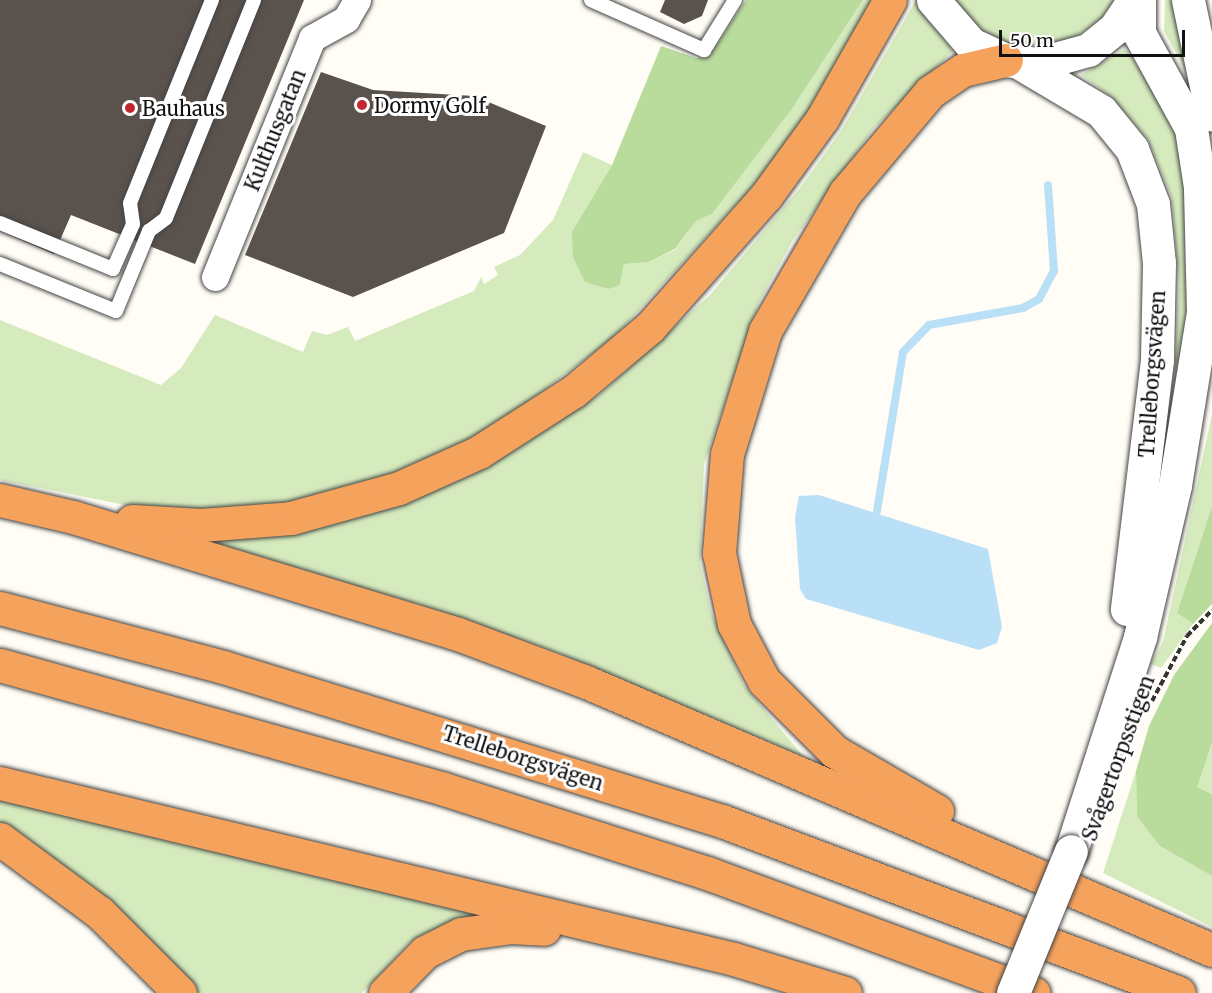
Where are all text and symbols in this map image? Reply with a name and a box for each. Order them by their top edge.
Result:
scale bar [1002,18,1188,56]
text: 50 m [1010,29,1054,52]
street label: Kulthusgatan [240,66,310,194]
place label: Dormy Golf [374,93,486,117]
place label: Bauhaus [142,96,225,120]
marker: Dormy Golf [355,98,369,112]
marker: Bauhaus [123,101,137,115]
street label: Trelleborgsvägen [1134,290,1170,458]
street label: Svågertorpsstigen [1077,672,1159,844]
street label: Trelleborgsvägen [440,721,606,795]

